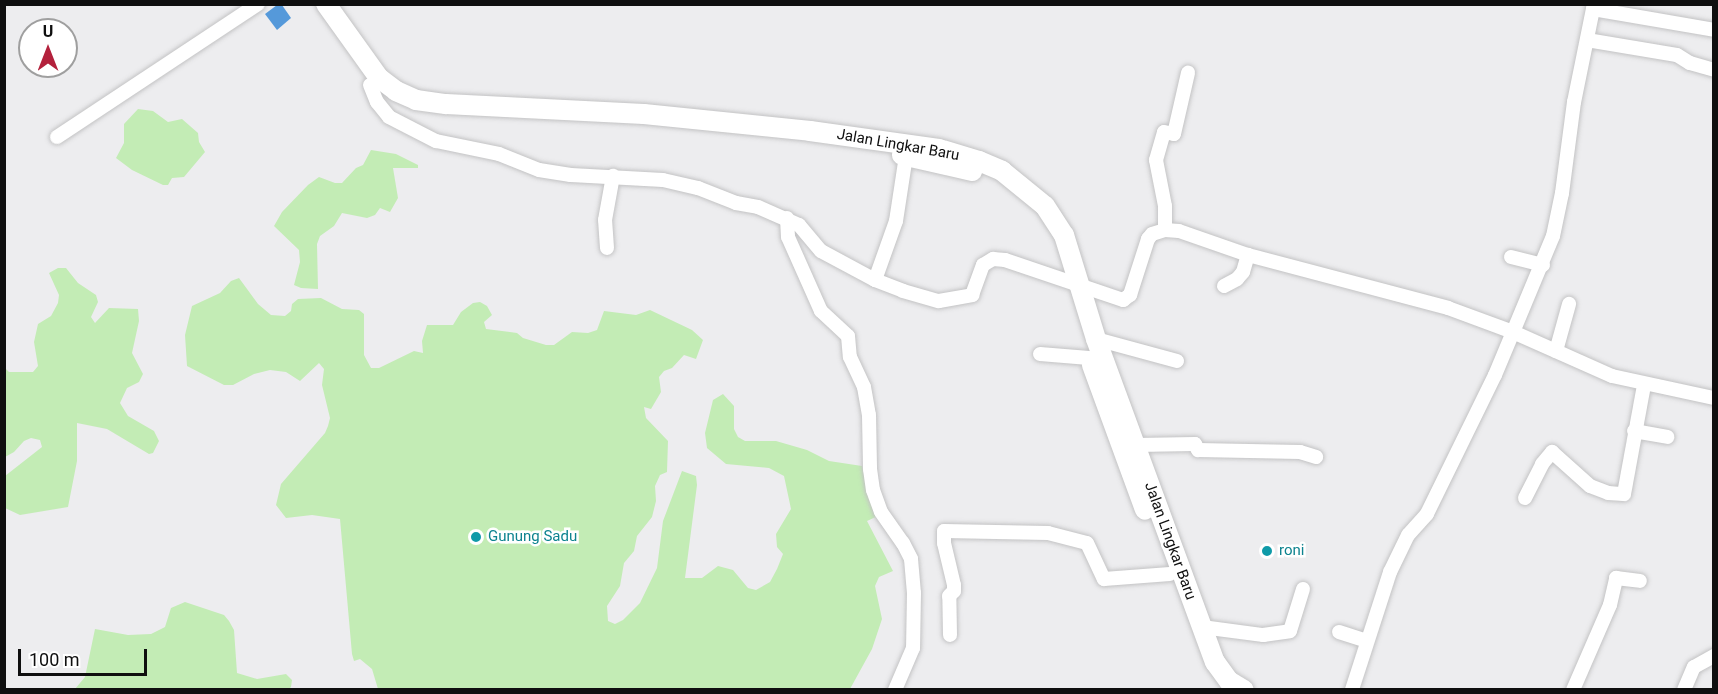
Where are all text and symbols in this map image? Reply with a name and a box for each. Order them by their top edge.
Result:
north arrow [18,18,78,78]
text: U [43,22,53,41]
street label: Jalan Lingkar Baru [835,125,961,165]
street label: Jalan Lingkar Baru [1140,480,1200,602]
place label: Gunung Sadu [488,528,577,546]
marker: Gunung Sadu [469,530,483,544]
place label: roni [1279,542,1304,560]
marker: roni [1260,544,1274,558]
scale bar [21,637,150,675]
text: 100 m [29,649,80,670]

